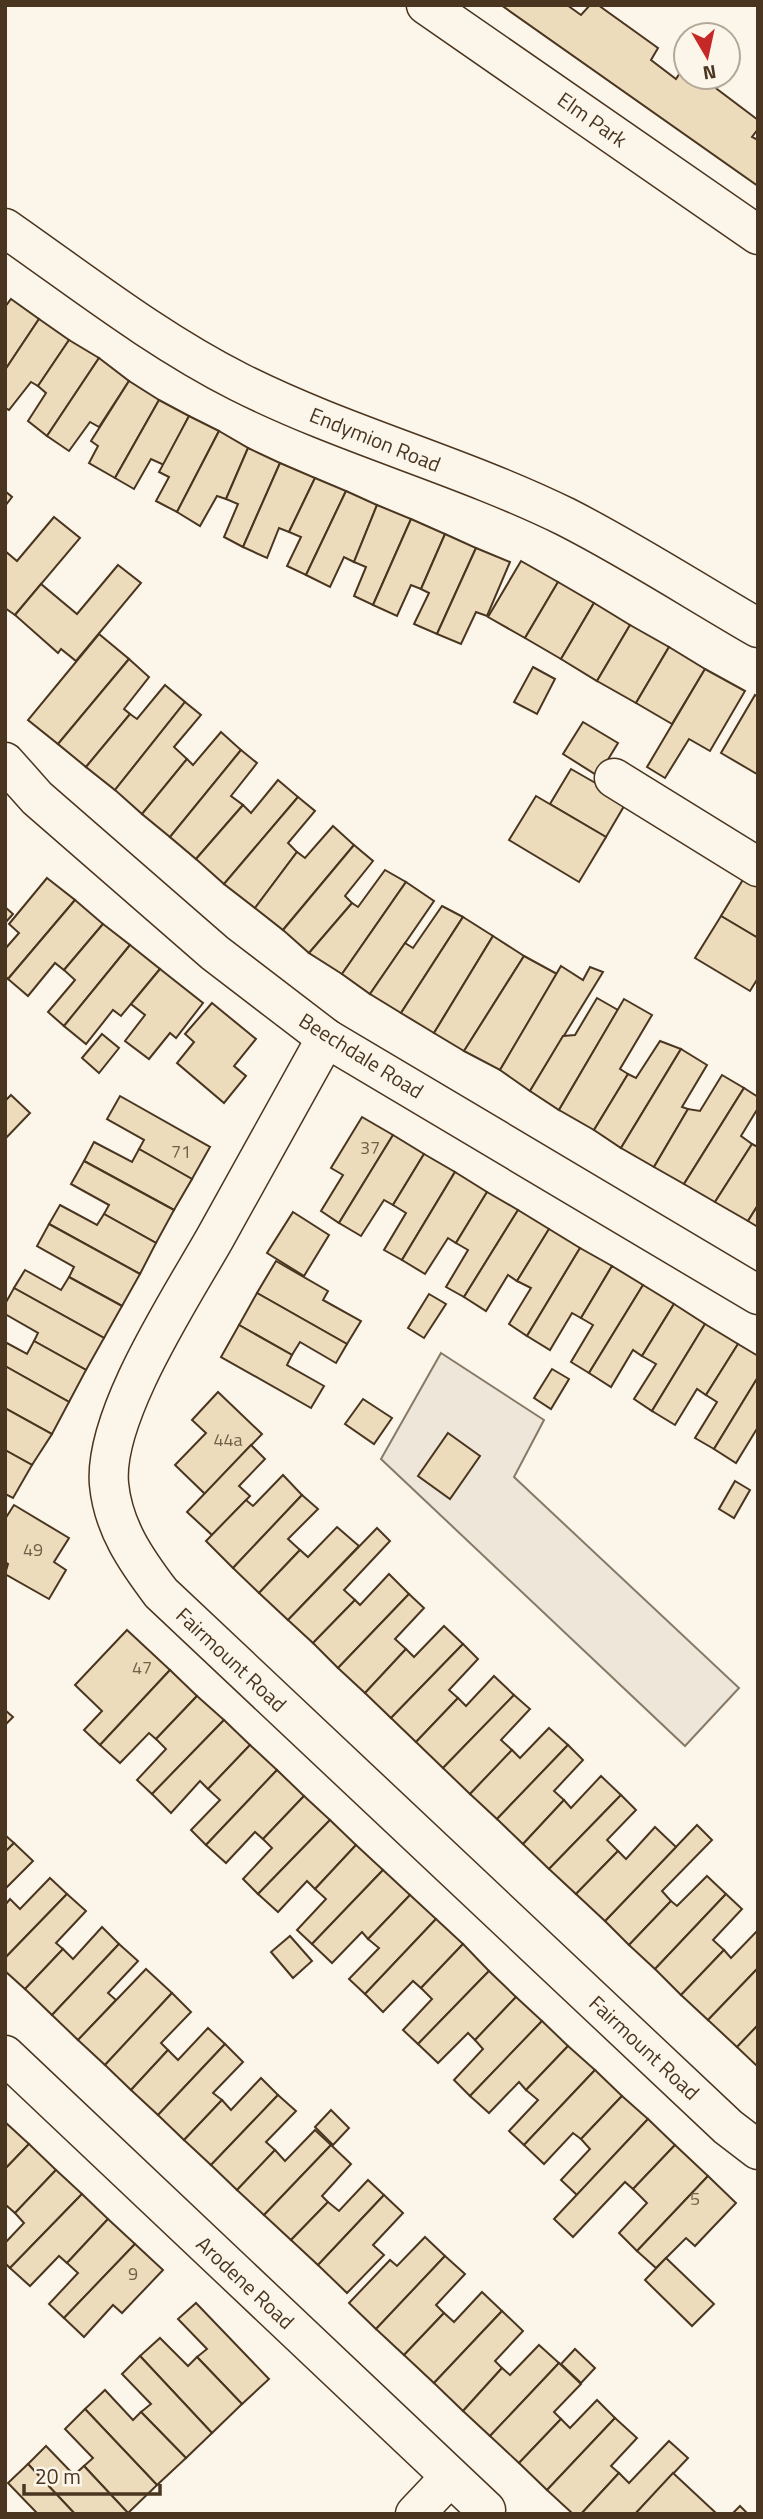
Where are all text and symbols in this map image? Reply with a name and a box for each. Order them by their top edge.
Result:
north arrow [672,21,742,91]
text: N [701,58,719,89]
street label: Elm Park [551,83,634,155]
street label: Endymion Road [305,398,446,480]
street label: Beechdale Road [293,1004,430,1106]
house number: 37 [360,1134,380,1161]
house number: 71 [171,1138,191,1165]
house number: 44a [213,1426,243,1453]
house number: 49 [23,1536,43,1563]
street label: Fairmount Road [169,1599,294,1719]
house number: 47 [132,1654,152,1681]
street label: Fairmount Road [582,1987,707,2107]
house number: 5 [690,2185,700,2212]
street label: Arodene Road [189,2228,302,2336]
house number: 9 [128,2260,138,2287]
scale bar [24,2452,161,2496]
text: 20 m [35,2460,81,2492]

